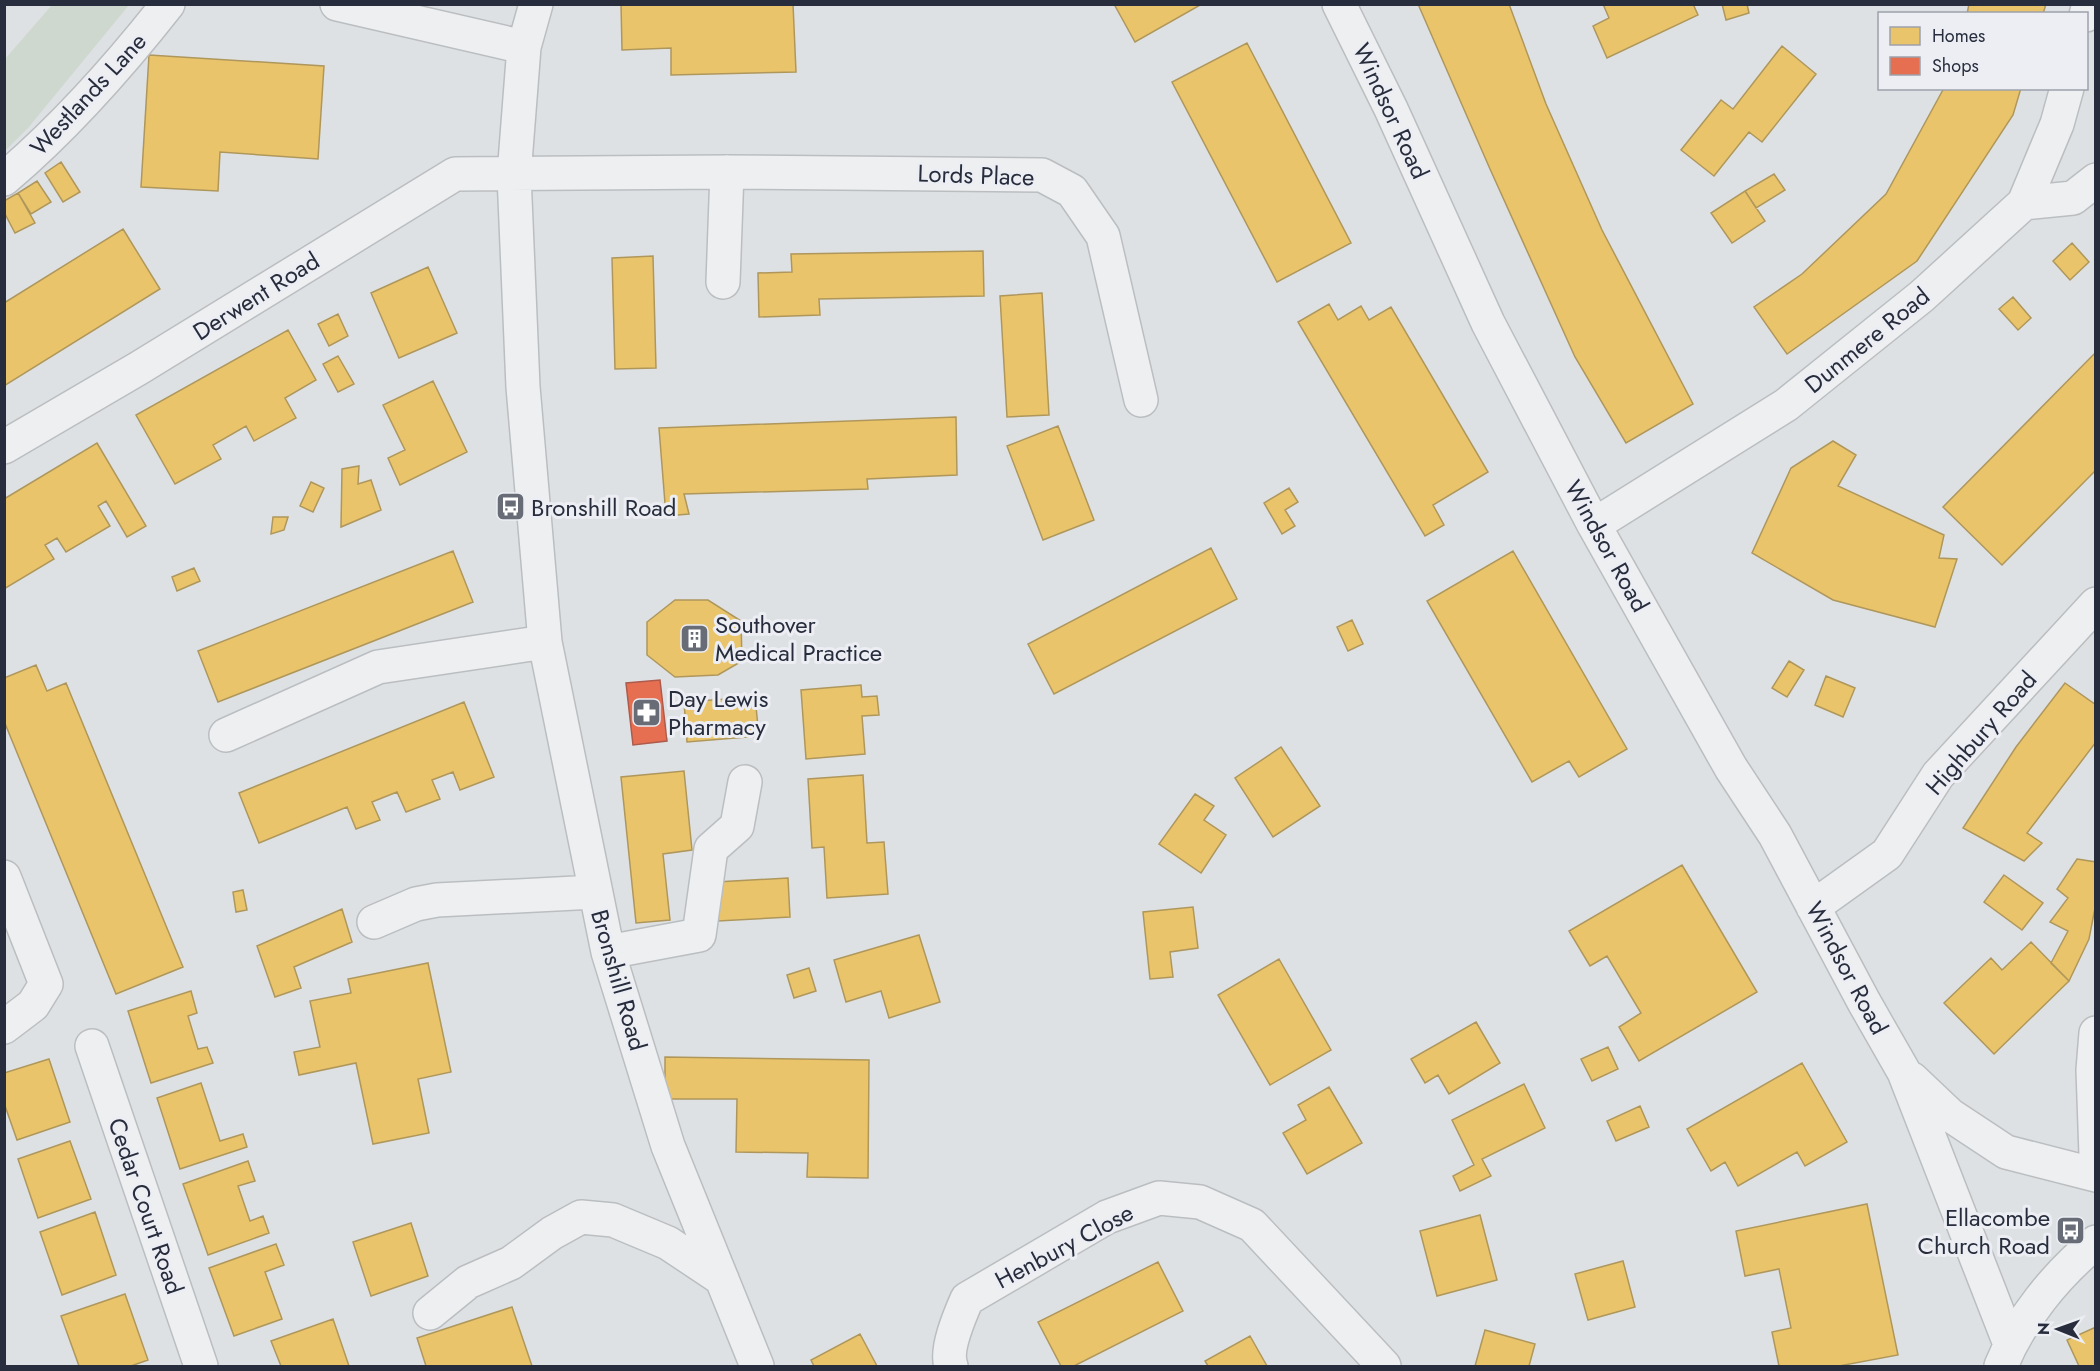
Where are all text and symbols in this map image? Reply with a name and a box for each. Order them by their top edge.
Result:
legend [1878,12,2088,90]
text: Homes [1932,23,1985,49]
street label: Westlands Lane [22,25,154,163]
street label: Windsor Road [1344,37,1438,185]
text: Shops [1932,53,1979,79]
street label: Lords Place [917,155,1035,195]
street label: Derwent Road [186,243,326,349]
street label: Dunmere Road [1797,279,1937,401]
street label: Windsor Road [1556,474,1658,618]
place label: Bronshill Road [531,490,677,525]
bus stop icon: Bronshill Road [494,491,526,523]
place label: Southover Medical Practice [715,607,882,670]
building icon: Southover Medical Practice [678,622,710,654]
street label: Highbury Road [1917,663,2045,803]
place label: Day Lewis Pharmacy [668,681,769,744]
pharmacy icon: Day Lewis Pharmacy [631,696,663,728]
street label: Windsor Road [1797,895,1897,1041]
street label: Bronshill Road [582,905,656,1055]
street label: Cedar Court Road [99,1113,193,1299]
street label: Henbury Close [989,1195,1139,1297]
place label: Ellacombe Church Road [1917,1200,2050,1263]
bus stop icon: Ellacombe Church Road [2055,1215,2087,1247]
north arrow [2028,1299,2088,1359]
text: N [2032,1322,2055,1335]

